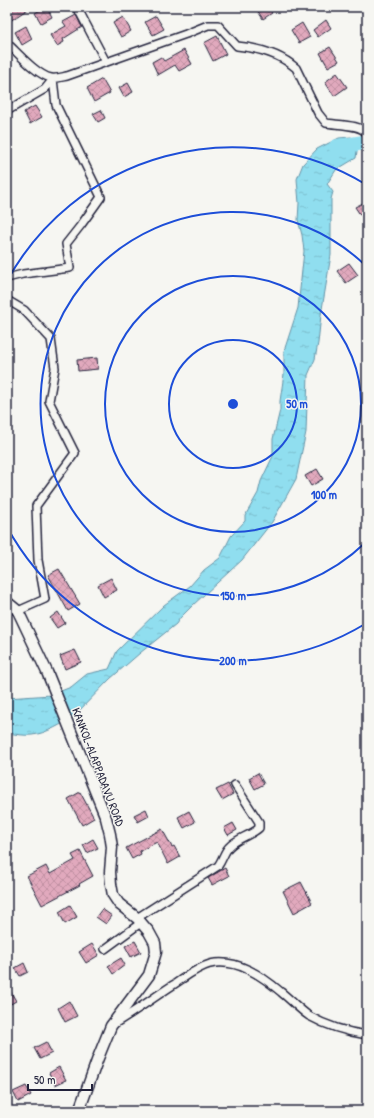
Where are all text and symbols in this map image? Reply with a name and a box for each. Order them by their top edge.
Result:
text: 50 m [286,395,308,412]
centre of rings [226,397,240,411]
text: 100 m [311,486,337,503]
text: 150 m [220,587,246,604]
text: 200 m [219,652,247,669]
street label: KANKOL-ALAPPADAVU ROAD [68,705,129,829]
scale bar [28,1066,92,1092]
text: 50 m [34,1071,55,1088]

